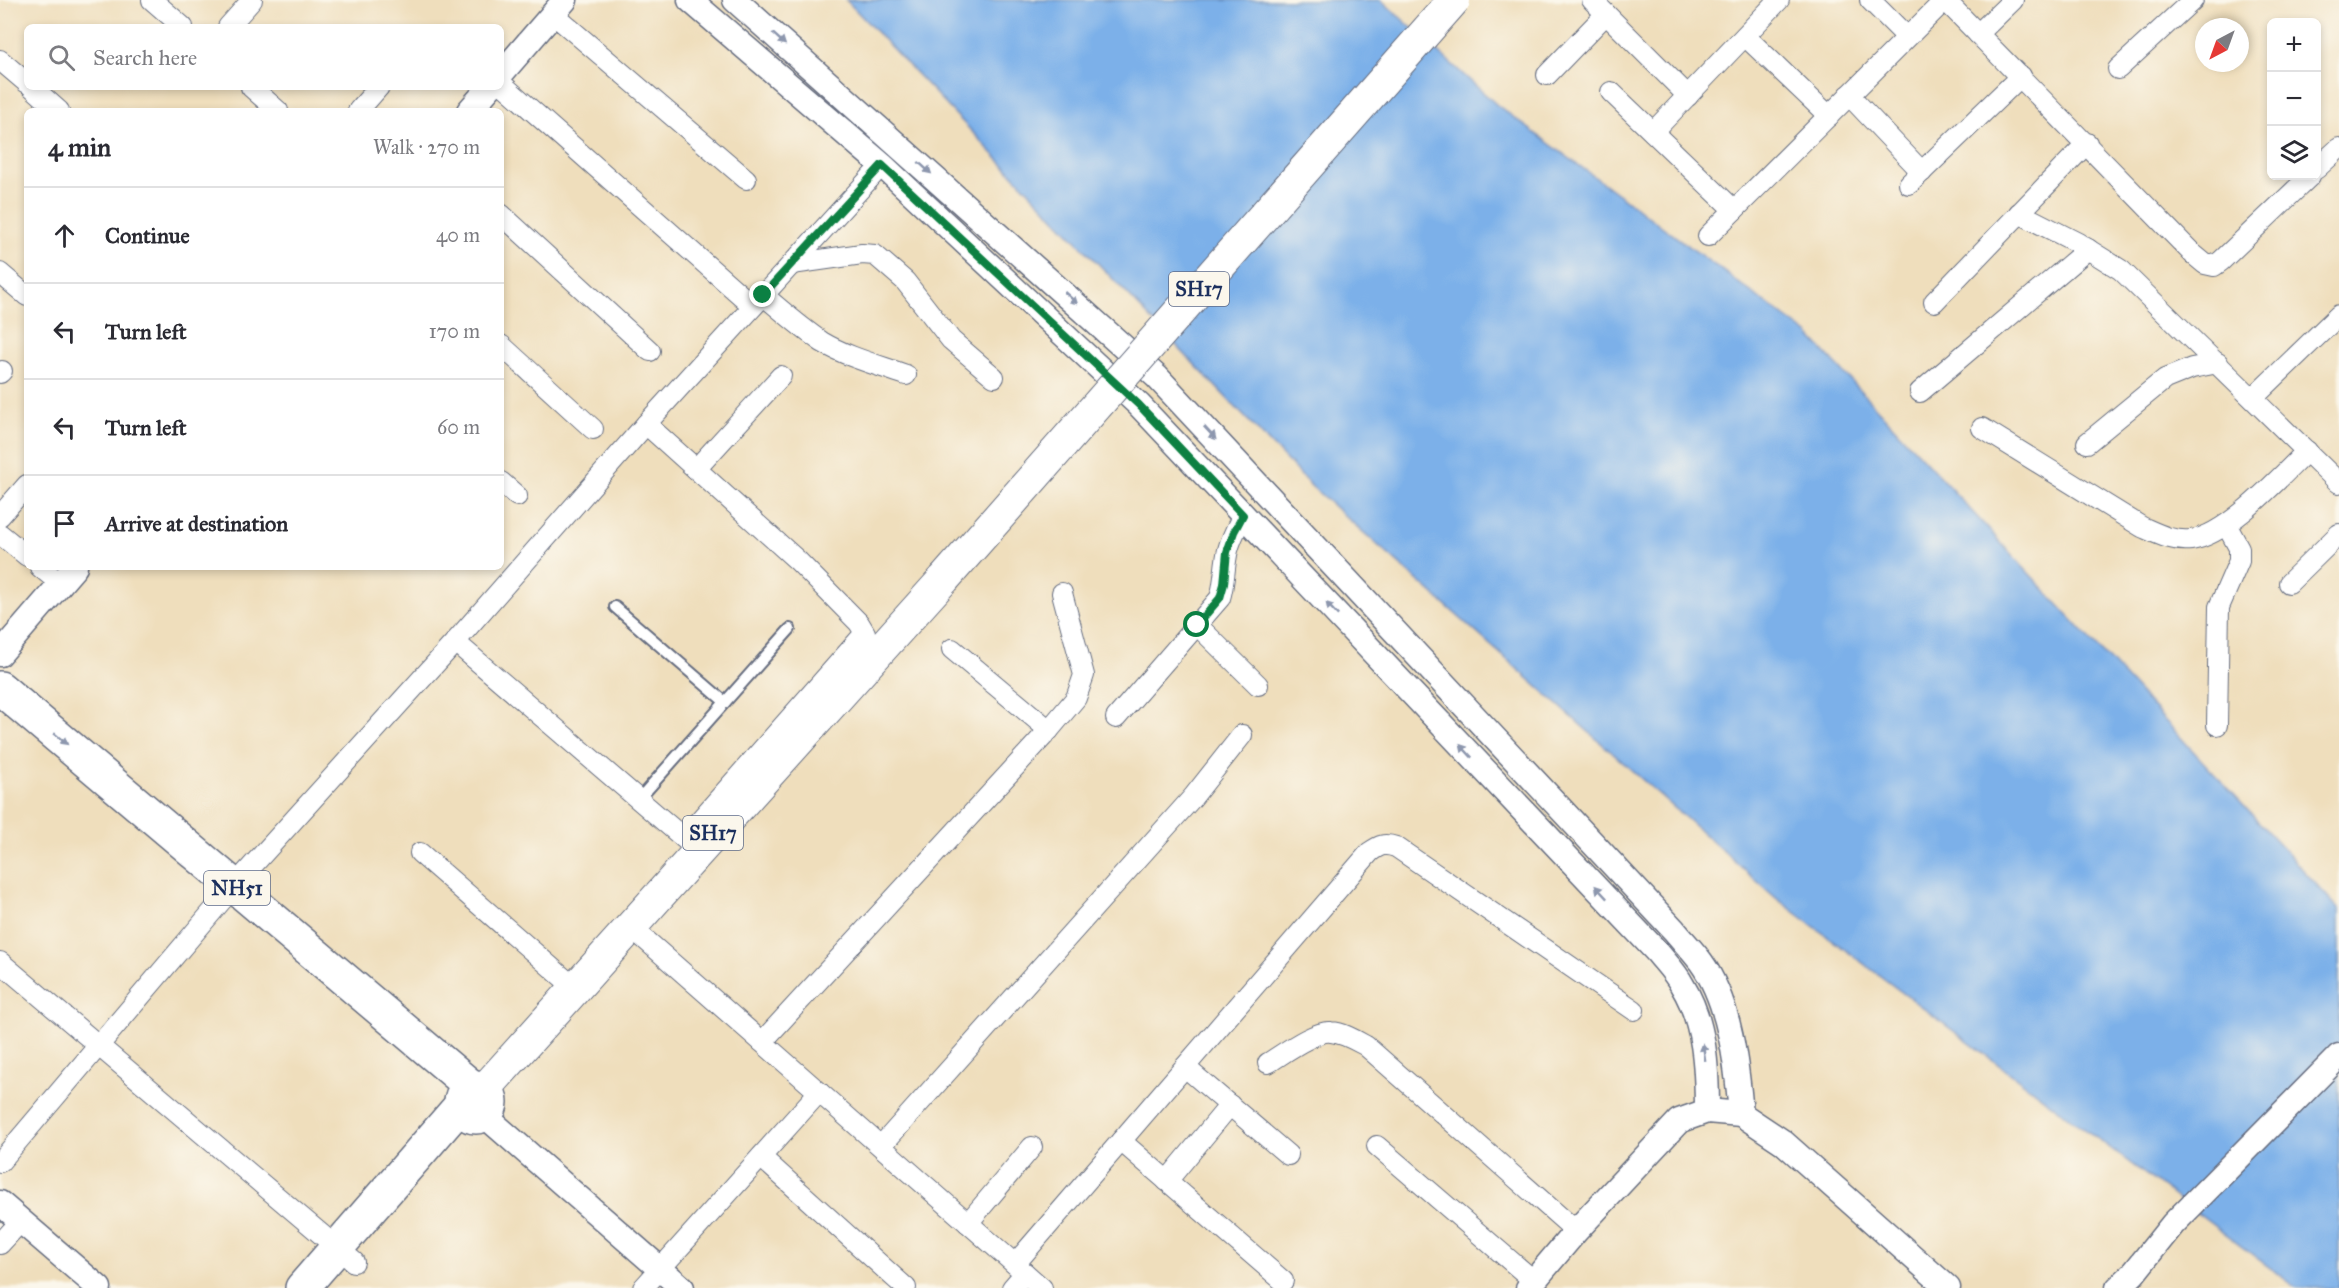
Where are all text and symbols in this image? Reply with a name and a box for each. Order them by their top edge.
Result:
north arrow [2195,18,2249,72]
map controls [2267,18,2321,180]
button: + [2267,18,2321,72]
search box [24,24,504,90]
one-way arrow [771,32,786,45]
icon: search [45,41,78,74]
text: Search here [93,44,197,71]
button: − [2267,72,2321,126]
button: layers [2267,126,2321,180]
text: 4 min [48,131,111,163]
text: Walk · 270 m [373,135,480,159]
one-way arrow [917,161,932,174]
icon: ahead [48,219,81,252]
text: Continue [105,222,190,249]
text: 40 m [436,223,480,247]
road number: SH17 [1169,272,1229,306]
route end [749,281,775,307]
one-way arrow [1063,291,1078,305]
icon: left [48,315,81,348]
text: Turn left [105,318,187,345]
text: 170 m [429,319,480,343]
icon: left [48,411,81,444]
text: Turn left [105,414,187,441]
text: 60 m [437,415,480,439]
one-way arrow [1203,426,1217,440]
icon: arrive [48,507,81,540]
text: Arrive at destination [105,510,288,537]
one-way arrow [1326,603,1340,617]
route start [1183,611,1209,637]
one-way arrow [53,732,68,745]
one-way arrow [1460,744,1474,758]
road number: SH17 [683,816,743,850]
road number: NH51 [204,871,270,905]
one-way arrow [1594,886,1608,900]
one-way arrow [1699,1043,1708,1062]

